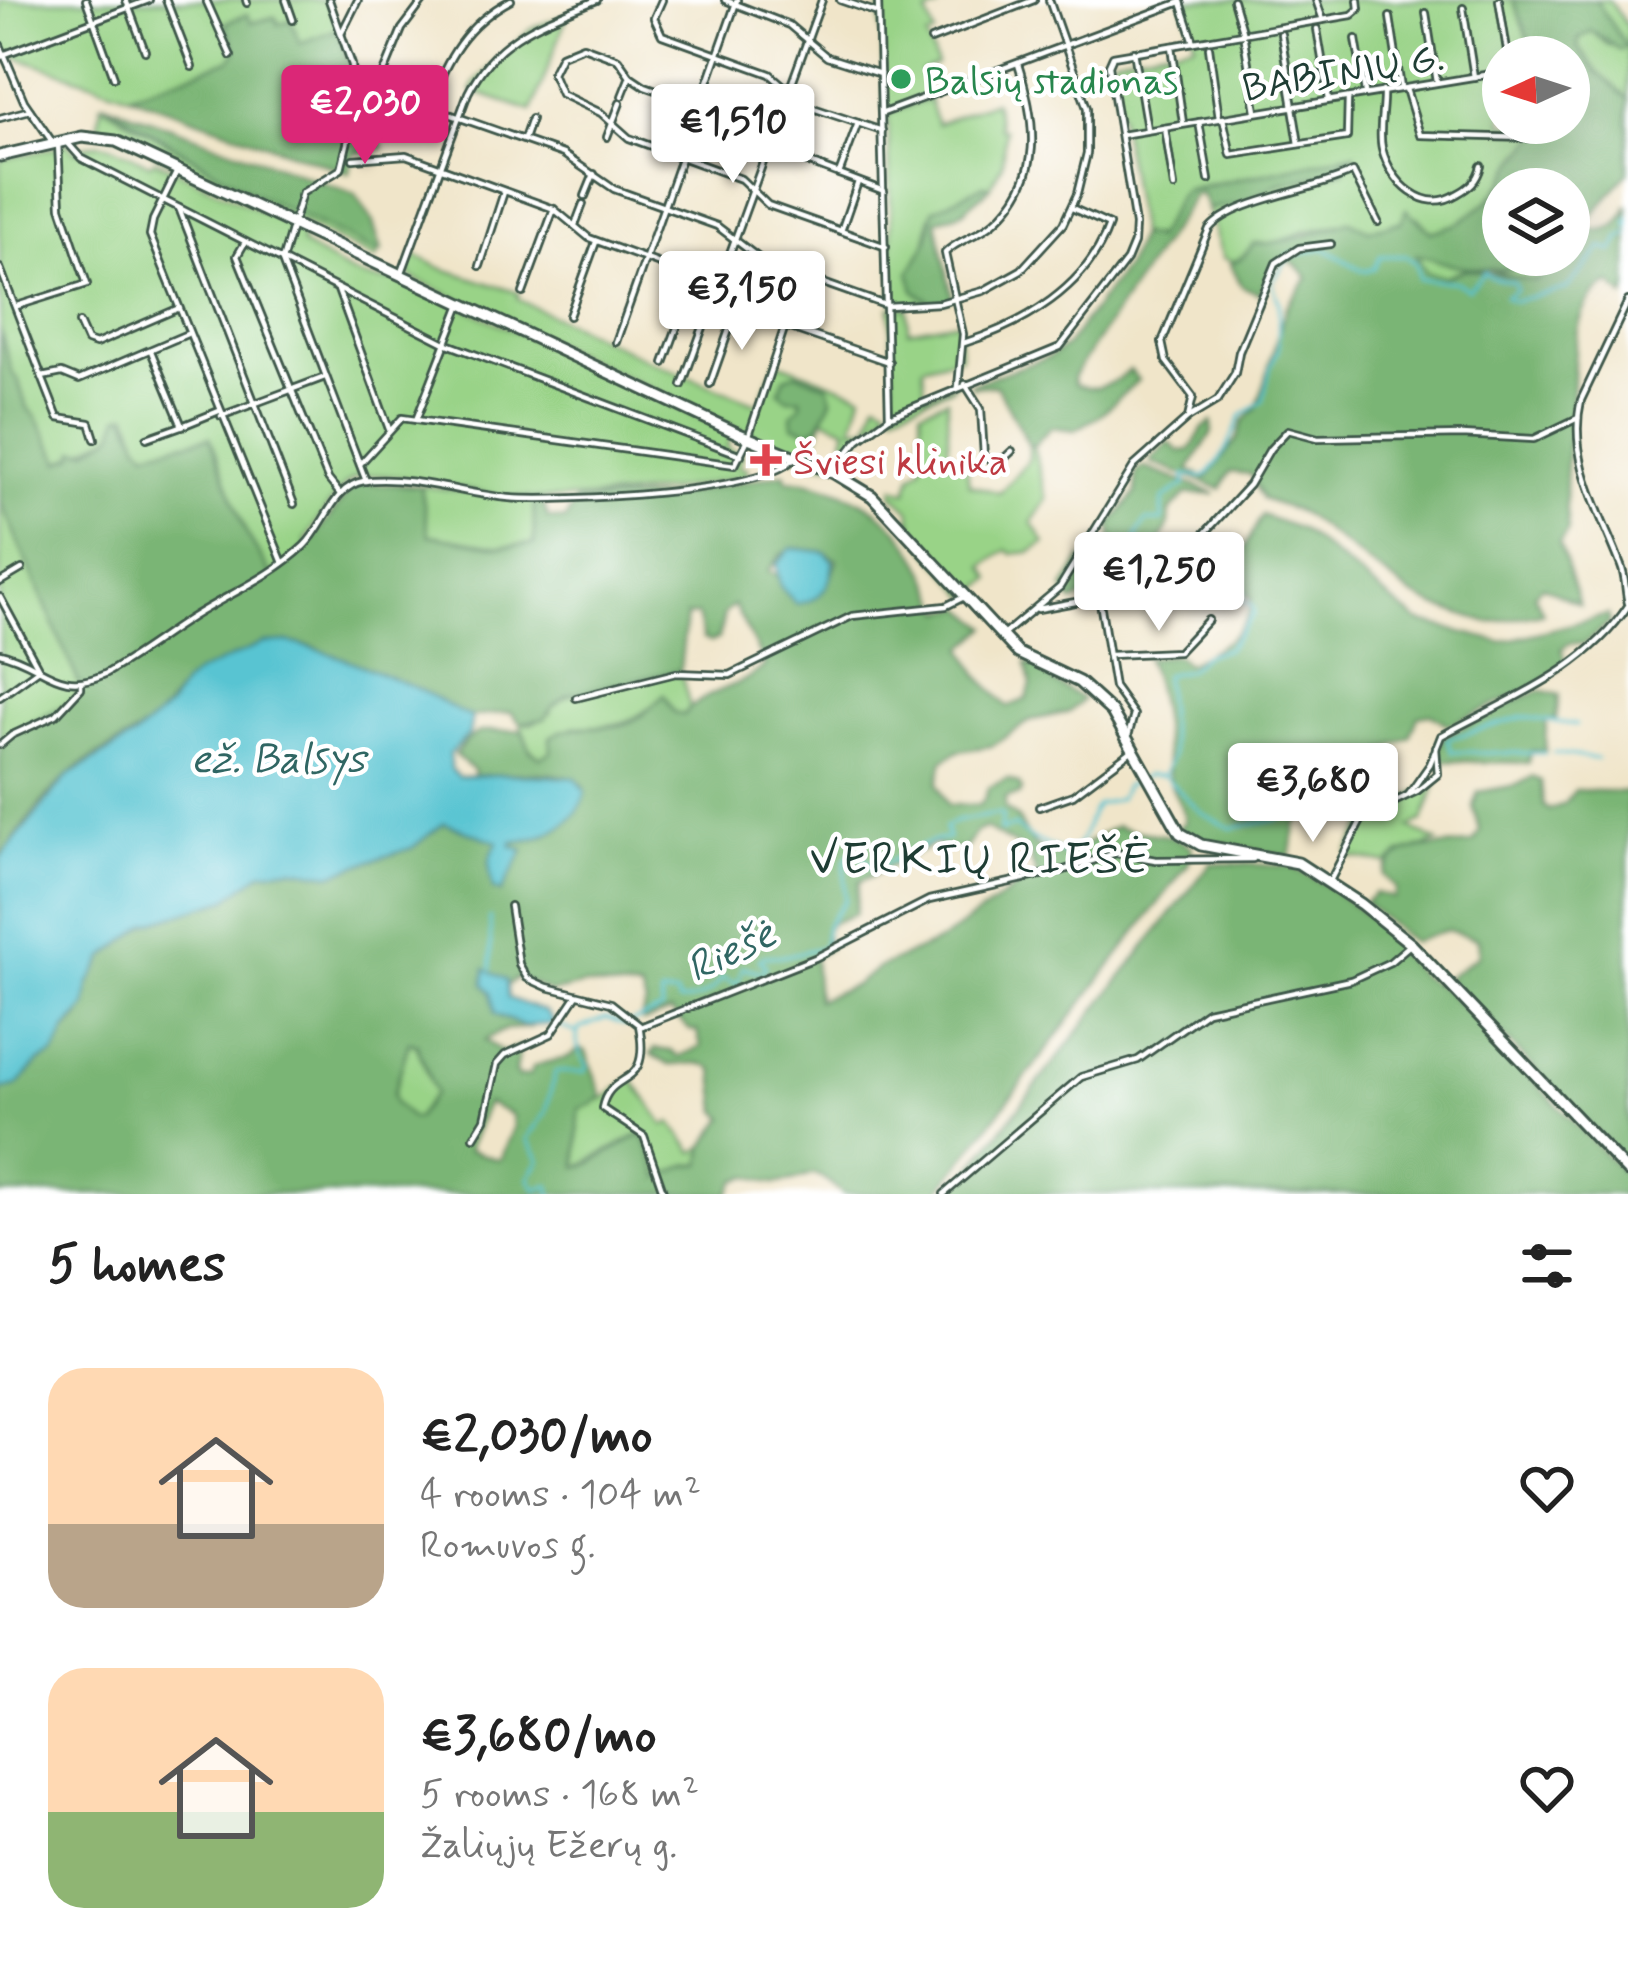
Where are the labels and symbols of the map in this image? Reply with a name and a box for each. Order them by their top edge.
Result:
street label: BABINIŲ G. [1239,33,1448,116]
north arrow [1482,36,1590,144]
place label: Balsių stadionas [925,57,1178,108]
pin: €2,030 [267,65,463,167]
marker: Balsių stadionas [888,66,914,92]
pin: €1,510 [635,84,831,186]
pin: €3,150 [644,251,840,353]
place label: Šviesi klinika [793,438,1008,489]
marker: Šviesi klinika [750,444,782,476]
pin: €1,250 [1061,532,1257,634]
water label: ež. Balsys [190,733,370,788]
pin: €3,680 [1215,743,1411,845]
district label: VERKIŲ RIEŠĖ [810,831,1152,890]
water label: Riešė [678,907,786,997]

